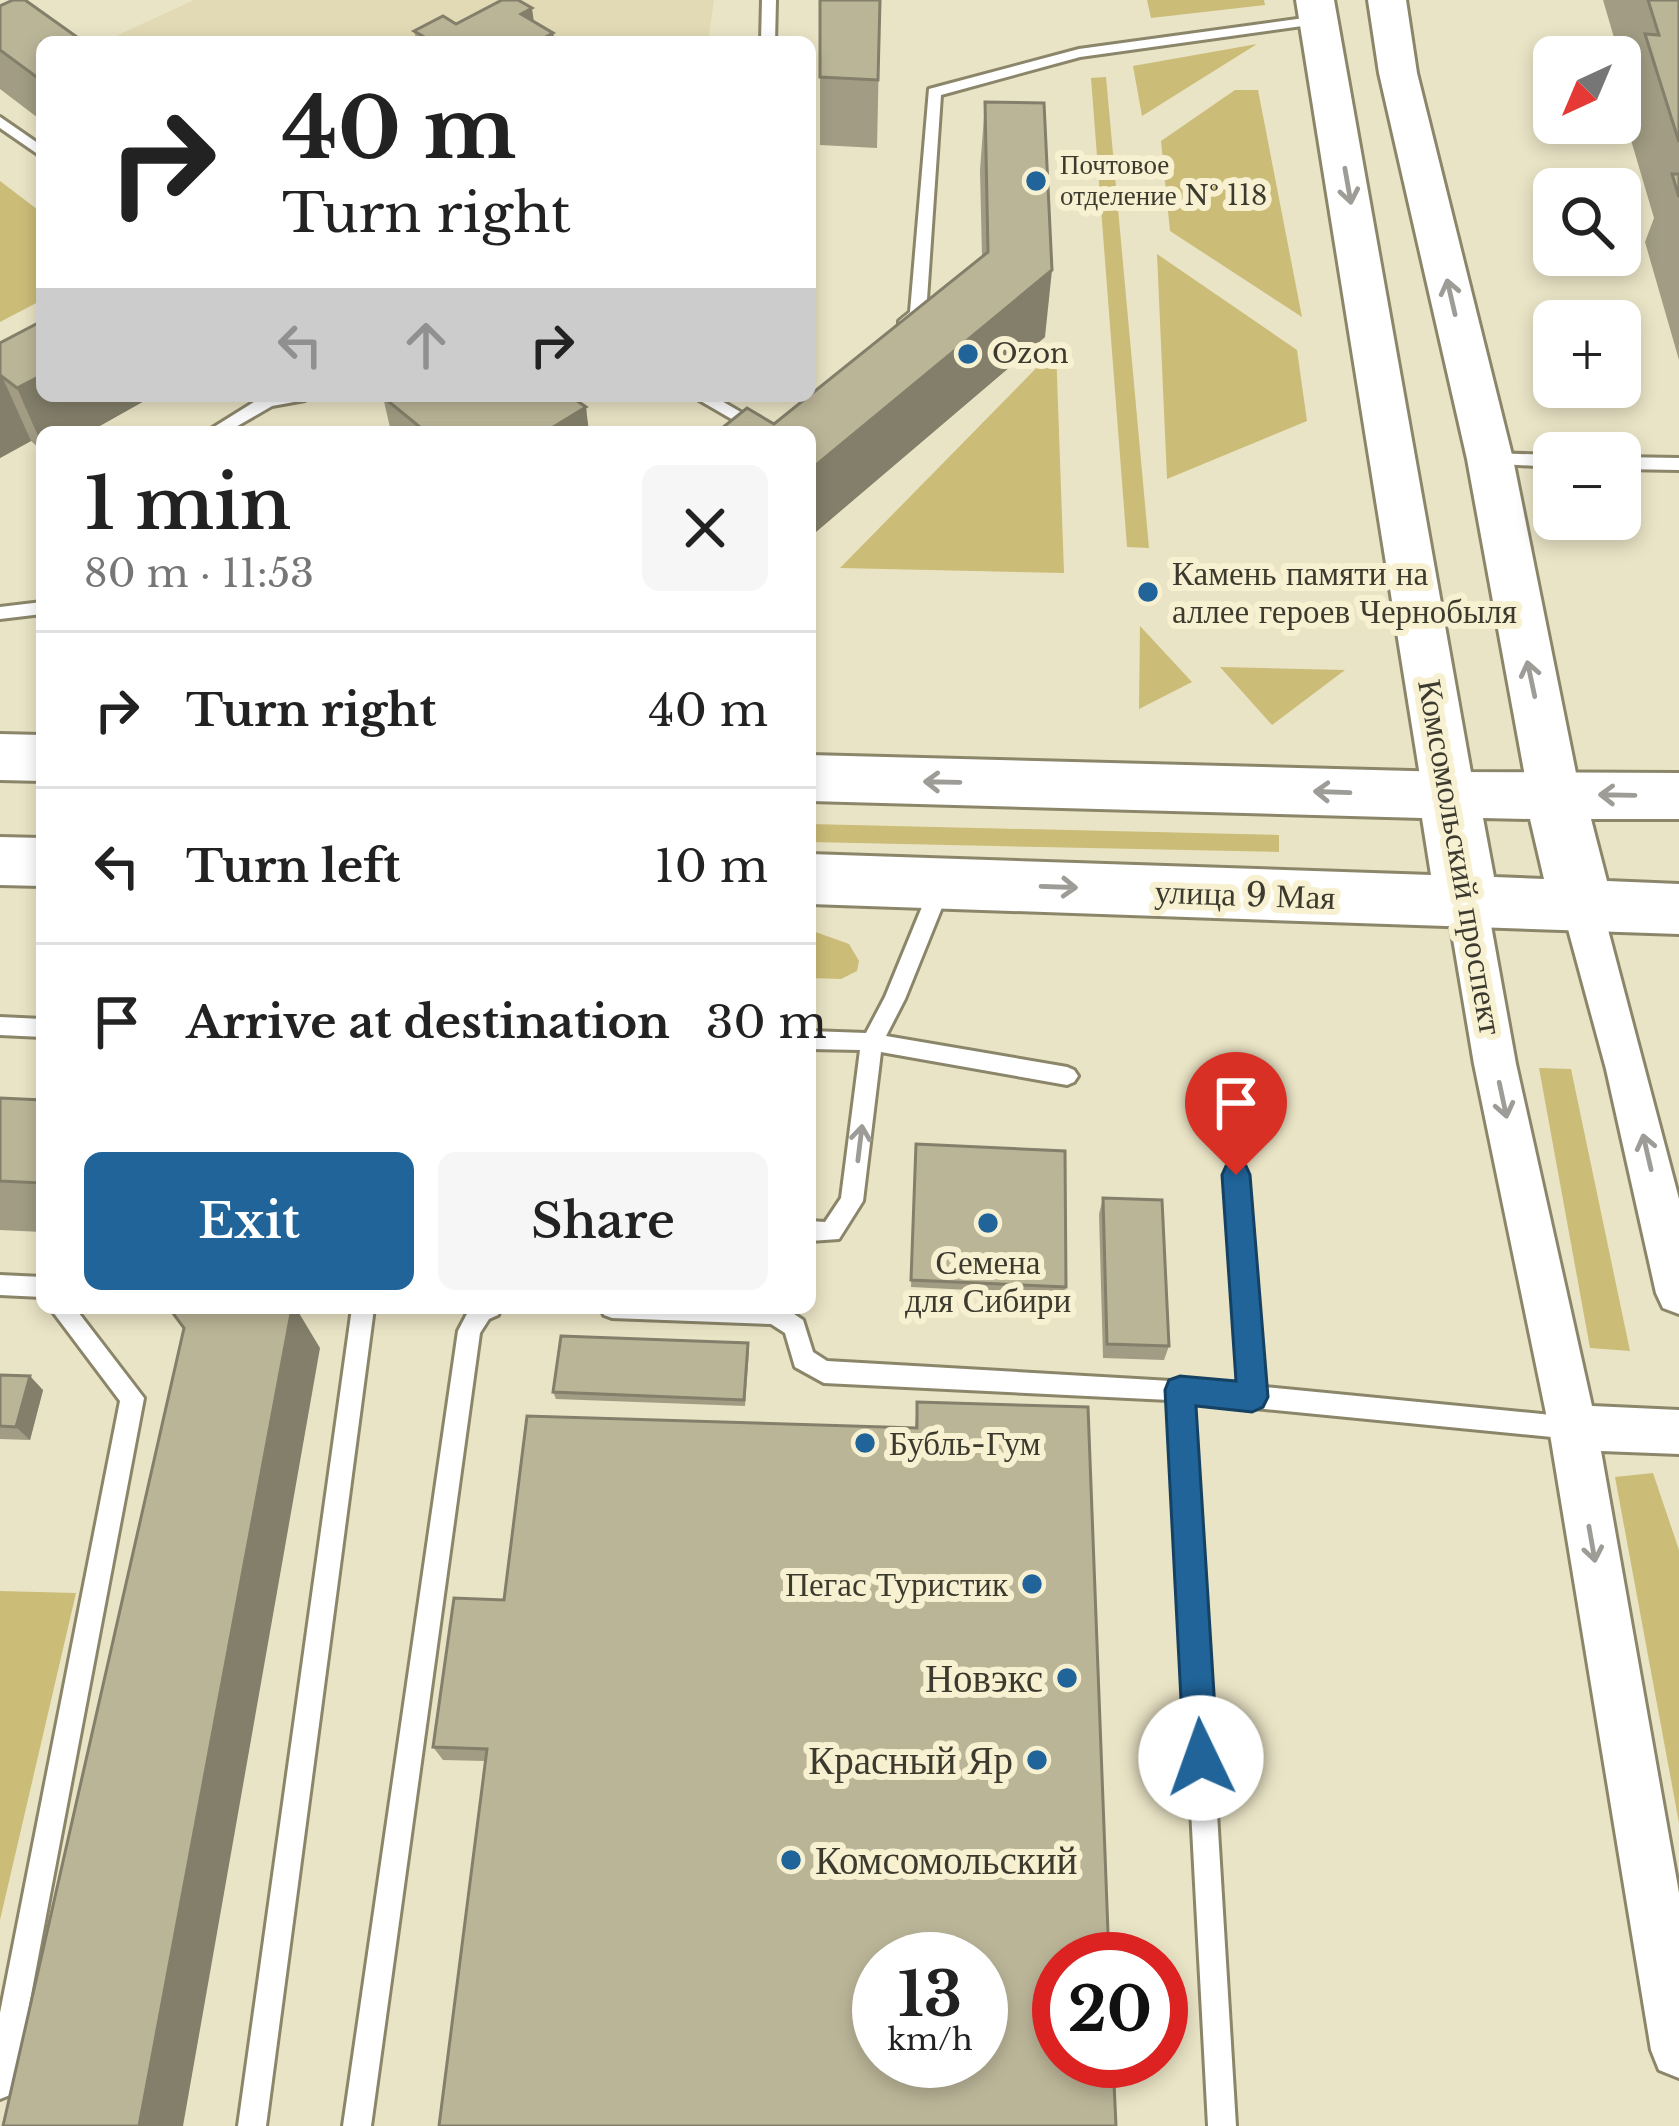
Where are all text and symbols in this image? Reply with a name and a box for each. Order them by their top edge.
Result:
north arrow [1533,36,1641,144]
map controls [1533,36,1641,540]
text: 40 m [282,77,516,181]
icon: right [84,84,240,240]
place label: Почтовое отделение № 118 [1060,148,1267,212]
one-way arrow [1338,166,1360,205]
marker: Почтовое отделение № 118 [1023,168,1049,194]
button: search [1533,168,1641,276]
text: Turn right [282,180,571,247]
one-way arrow [1439,279,1461,317]
button: + [1533,300,1641,408]
icon: left [267,312,333,378]
icon: ahead [393,312,459,378]
icon: right [519,312,585,378]
place label: Ozon [992,337,1069,370]
marker: Ozon [955,341,981,367]
button: − [1533,432,1641,540]
text: 1 min [84,459,291,548]
button: close [642,465,768,591]
text: 80 m · 11:53 [84,549,314,598]
place label: Камень памяти на аллее героев Чернобыля [1172,553,1517,632]
marker: Камень памяти на аллее героев Чернобыля [1135,579,1161,605]
one-way arrow [1519,660,1541,699]
street label: Комсомольский проспект [1409,676,1512,1038]
icon: right [84,677,150,743]
text: Turn right [186,682,436,738]
text: 40 m [648,682,768,738]
one-way arrow [923,770,962,793]
one-way arrow [1313,780,1352,803]
one-way arrow [1598,783,1637,806]
icon: left [84,833,150,899]
text: Turn left [186,838,400,894]
text: 10 m [655,838,768,894]
street label: улица 9 Мая [1154,871,1336,918]
one-way arrow [1039,876,1078,899]
icon: arrive [84,989,150,1055]
text: Arrive at destination [186,994,670,1050]
text: 30 m [706,994,827,1050]
pin [1185,1052,1287,1175]
icon: arrive [1203,1070,1269,1136]
one-way arrow [1493,1080,1515,1119]
one-way arrow [849,1124,871,1163]
one-way arrow [1634,1133,1657,1171]
button: Exit [84,1152,414,1290]
button: Share [438,1152,768,1290]
marker: Семена для Сибири [975,1210,1001,1236]
place label: Семена для Сибири [905,1242,1071,1321]
place label: Бубль-Гум [889,1423,1041,1464]
marker: Бубль-Гум [852,1430,878,1456]
one-way arrow [1582,1523,1605,1562]
place label: Пегас Туристик [785,1564,1009,1605]
marker: Пегас Туристик [1019,1571,1045,1597]
place label: Новэкс [925,1654,1043,1703]
marker: Новэкс [1054,1665,1080,1691]
position arrow [1138,1695,1264,1821]
place label: Красный Яр [808,1736,1013,1785]
marker: Красный Яр [1024,1747,1050,1773]
place label: Комсомольский [815,1836,1078,1885]
marker: Комсомольский [778,1847,804,1873]
speed limit sign: 20 [1032,1932,1188,2088]
text: 13 [898,1958,962,2032]
text: km/h [887,2021,973,2058]

